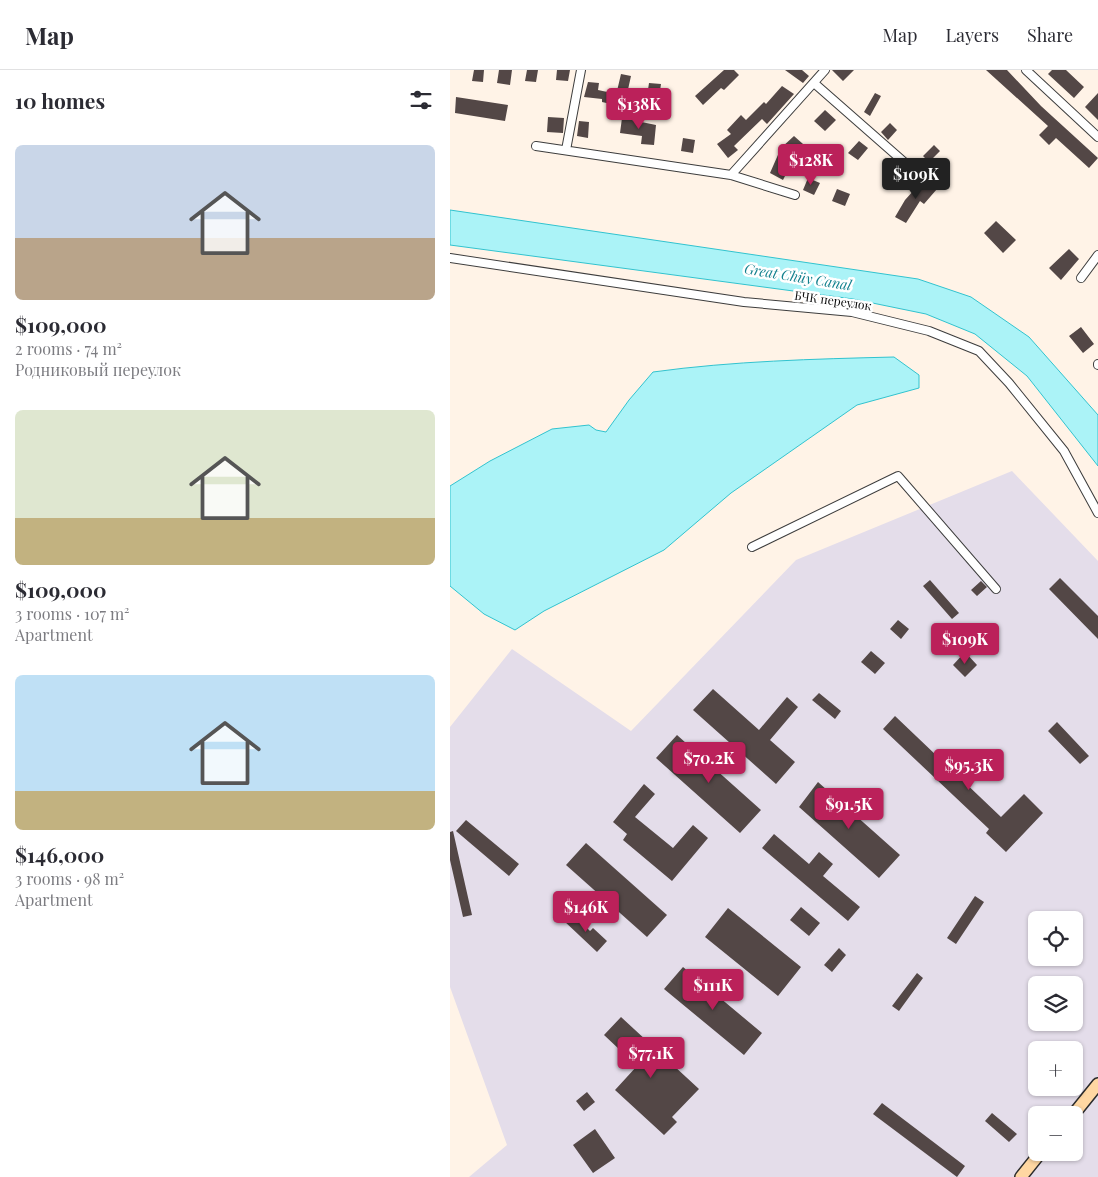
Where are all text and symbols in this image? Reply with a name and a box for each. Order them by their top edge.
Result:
text: Map [25,19,74,51]
text: Map [882,23,917,47]
text: Layers [945,23,999,47]
text: Share [1027,23,1073,47]
text: 10 homes [15,86,105,114]
icon: filters [407,86,435,114]
pin: $138K [604,88,674,130]
text: $138K [617,93,661,114]
pin: $128K [776,144,846,186]
text: $128K [789,149,833,170]
pin: $109K [881,158,951,200]
text: $109K [893,163,939,184]
icon: home [180,178,270,268]
water label: Great Chüy Canal [743,259,854,295]
street label: БЧК переулок [794,287,873,313]
text: $109,000 [15,310,107,338]
text: 2 rooms · 74 m² [15,338,122,359]
text: Родниковый переулок [15,359,181,380]
icon: home [180,443,270,533]
text: $109,000 [15,575,107,603]
text: 3 rooms · 107 m² [15,603,130,624]
pin: $109K [930,622,1000,665]
text: Apartment [15,624,93,645]
text: $109K [942,628,988,649]
icon: home [180,708,270,798]
pin: $70.2K [668,742,750,784]
text: $70.2K [684,747,734,768]
pin: $95.3K [928,748,1010,791]
text: $95.3K [945,754,993,775]
pin: $91.5K [808,788,890,830]
text: $91.5K [825,793,873,814]
text: $146,000 [15,840,104,868]
text: 3 rooms · 98 m² [15,868,124,889]
text: Apartment [15,889,93,910]
pin: $146K [551,890,621,933]
text: $146K [564,896,608,917]
map controls [1028,911,1083,1161]
button: locate [1028,911,1083,966]
pin: $111K [678,968,748,1011]
text: $111K [694,974,733,995]
button: layers [1028,976,1083,1031]
pin: $77.1K [610,1036,692,1079]
button: + [1028,1041,1083,1096]
text: $77.1K [628,1042,674,1063]
button: − [1028,1106,1083,1161]

